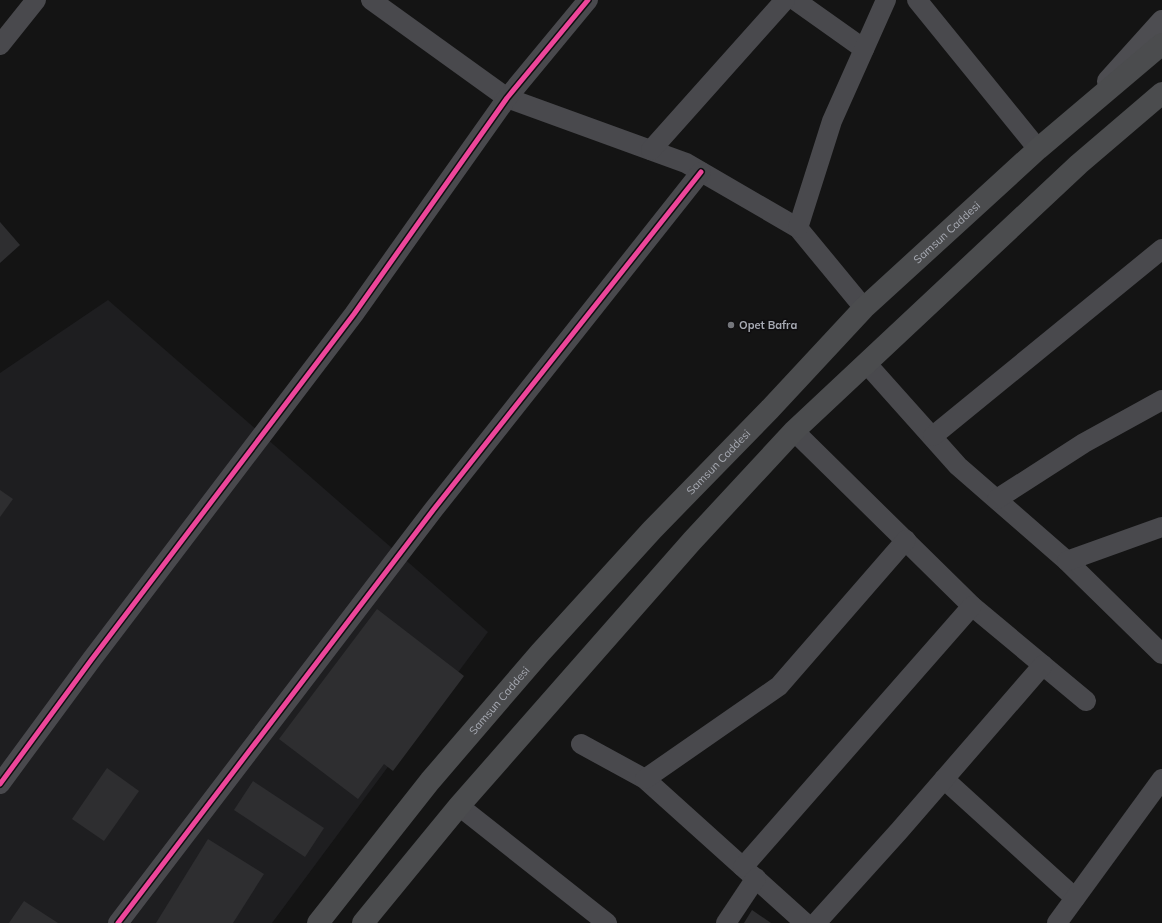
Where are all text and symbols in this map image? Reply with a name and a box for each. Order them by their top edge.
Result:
street label: Samsun Caddesi [910,198,983,266]
place label: Opet Bafra [739,318,797,332]
marker: Opet Bafra [726,320,736,330]
street label: Samsun Caddesi [683,426,753,497]
street label: Samsun Caddesi [466,663,532,737]

